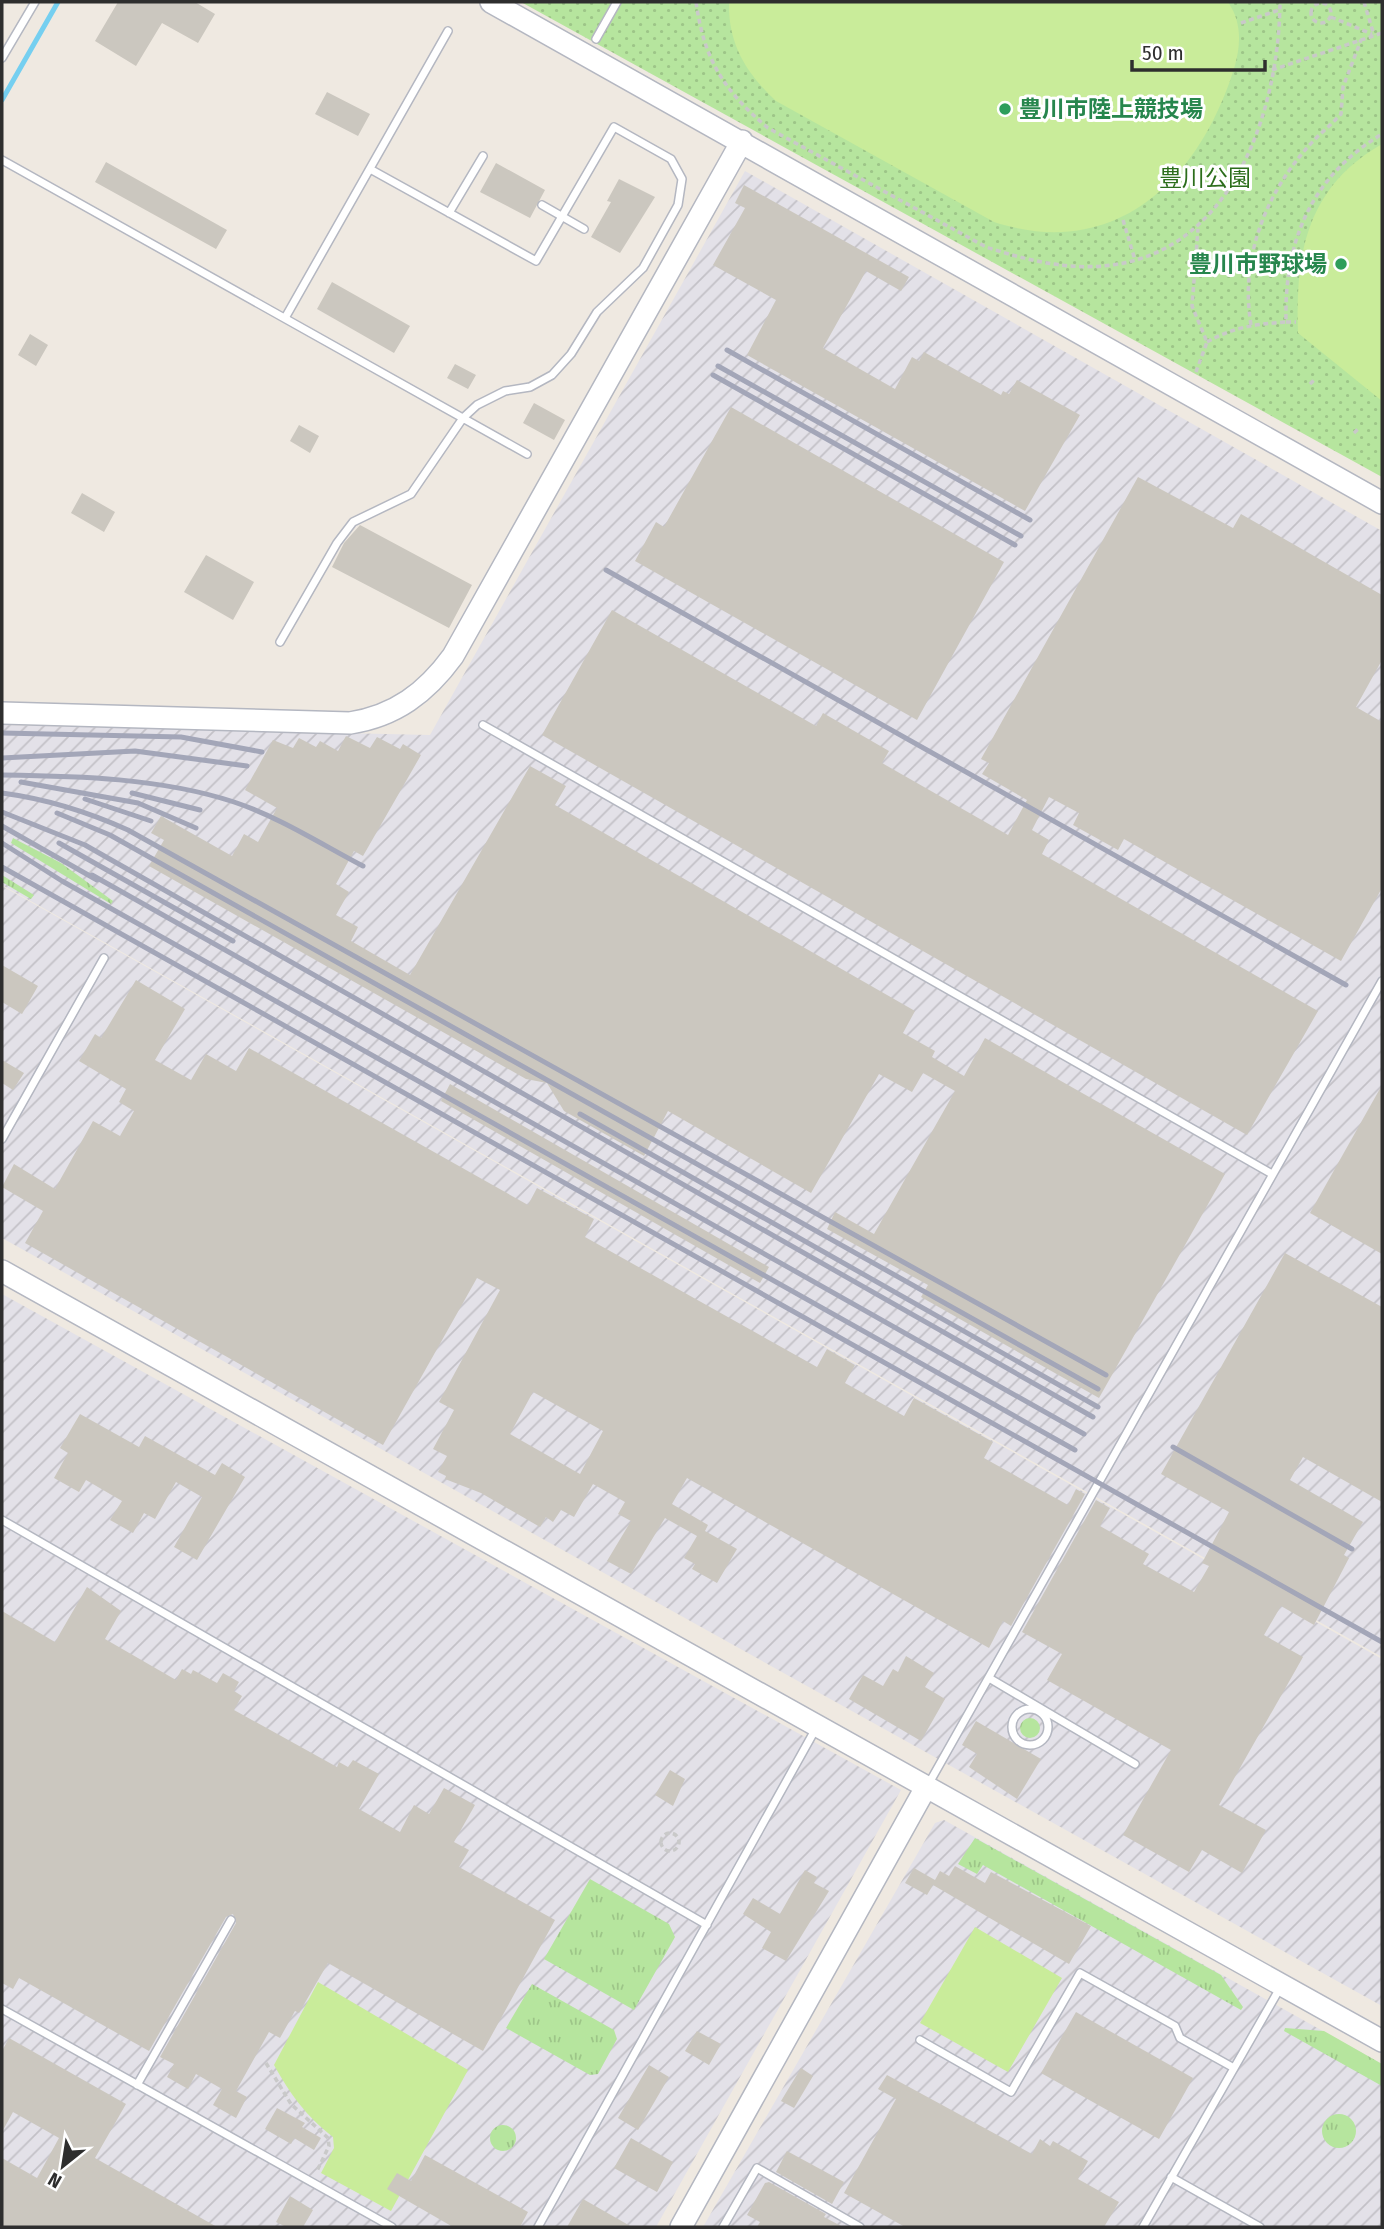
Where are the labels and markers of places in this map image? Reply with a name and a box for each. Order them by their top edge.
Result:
place label: 豊川市陸上競技場 [1019,95,1203,123]
marker: 豊川市陸上競技場 [997,101,1013,117]
place label: 豊川市野球場 [1189,250,1327,278]
marker: 豊川市野球場 [1333,256,1349,272]

